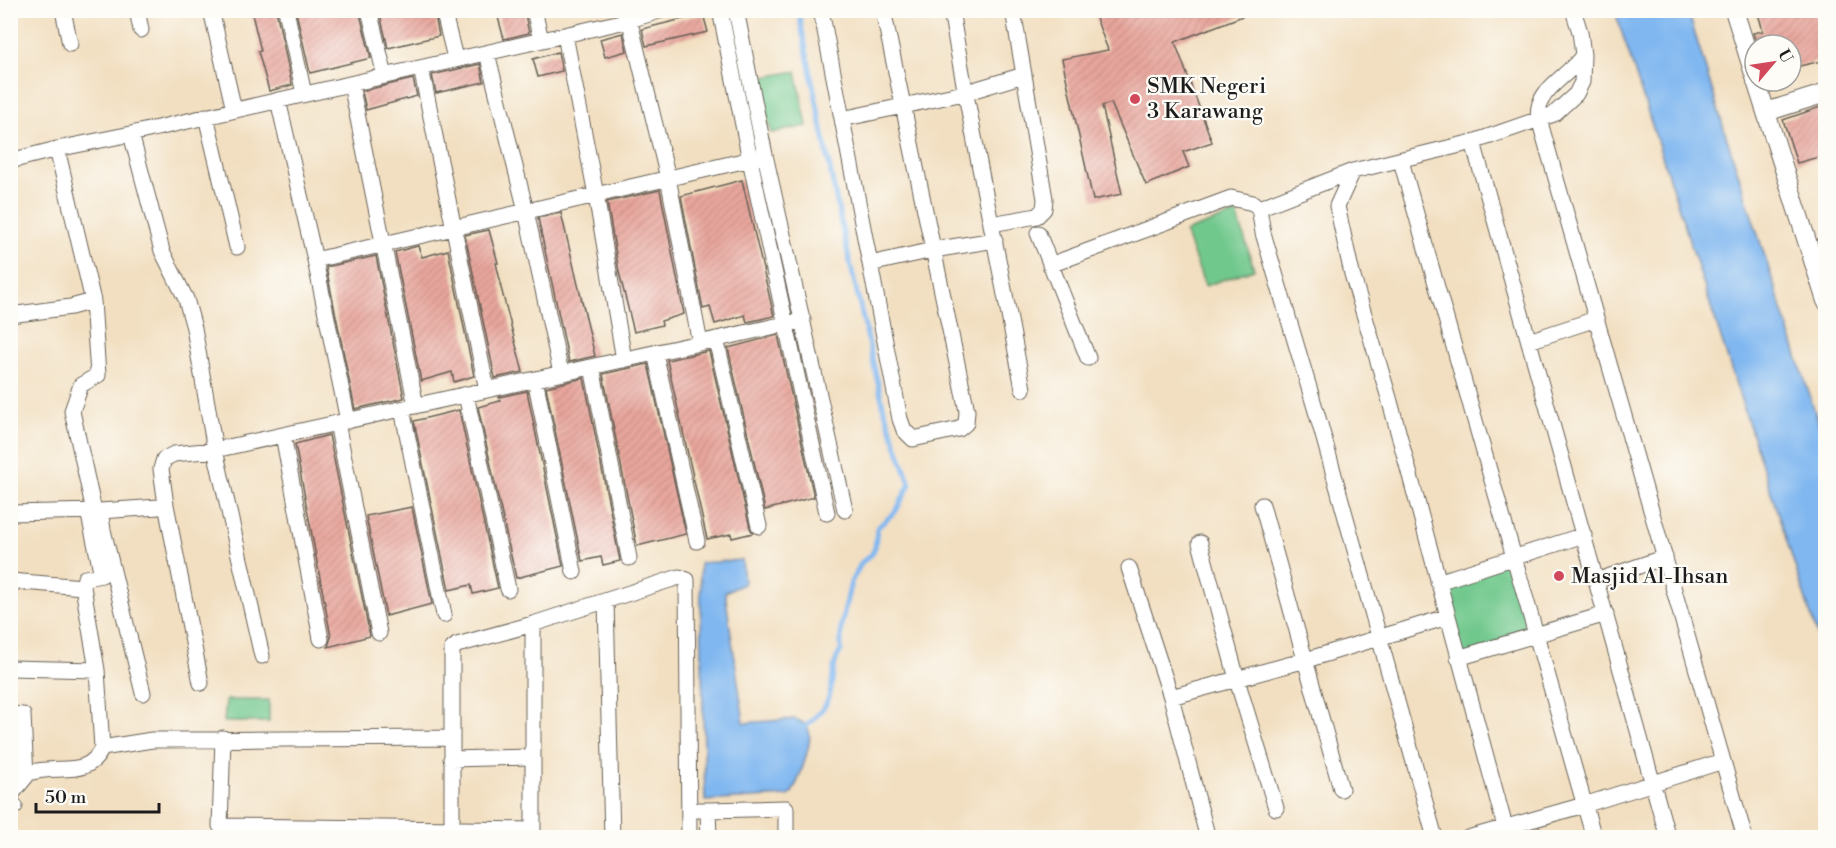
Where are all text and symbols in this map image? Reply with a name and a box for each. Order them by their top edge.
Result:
north arrow [1743,33,1803,93]
text: U [1773,46,1797,67]
place label: SMK Negeri 3 Karawang [1147,73,1266,125]
marker: SMK Negeri 3 Karawang [1128,92,1142,106]
place label: Masjid Al-Ihsan [1571,563,1728,590]
marker: Masjid Al-Ihsan [1552,569,1566,583]
scale bar [36,776,159,814]
text: 50 m [45,786,87,809]

